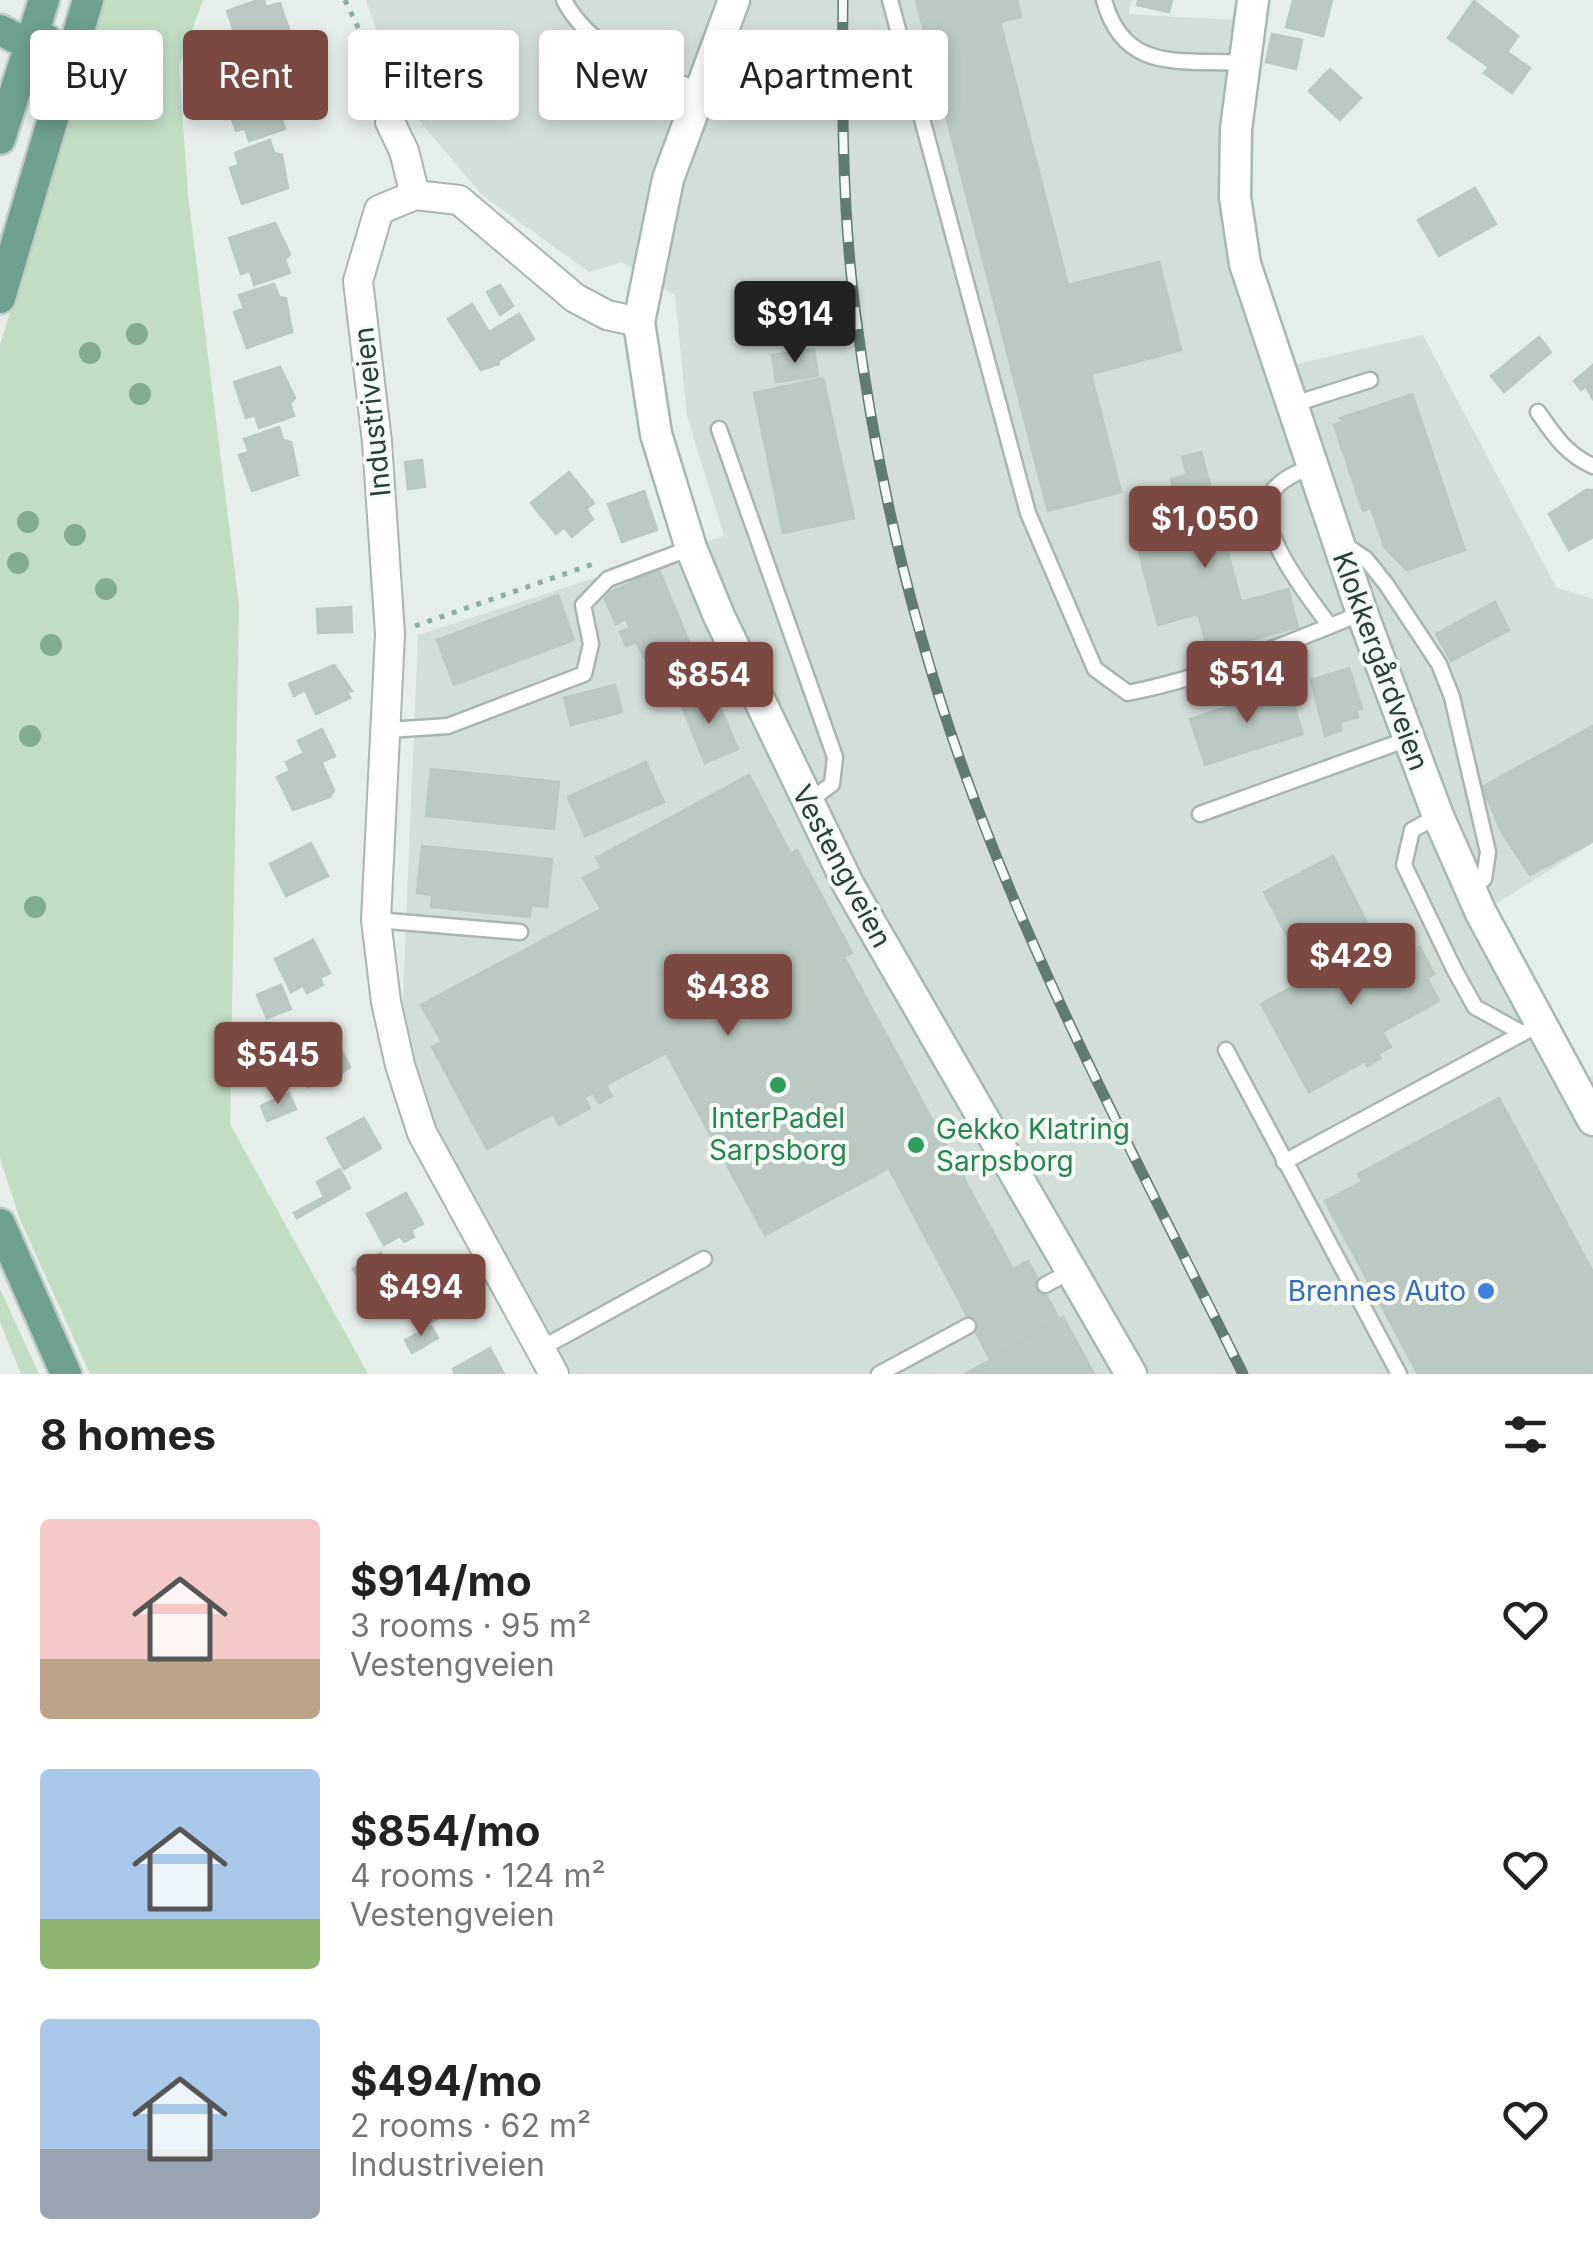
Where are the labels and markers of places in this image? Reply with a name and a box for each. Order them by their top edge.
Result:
pin: $914 [736,281,854,366]
pin: $1,050 [1124,486,1286,571]
pin: $514 [1188,641,1306,726]
pin: $854 [650,642,768,727]
pin: $429 [1292,923,1410,1008]
pin: $438 [669,954,787,1039]
pin: $545 [219,1022,337,1107]
marker: InterPadel Sarpsborg [767,1074,789,1096]
place label: InterPadel Sarpsborg [709,1101,847,1167]
place label: Gekko Klatring Sarpsborg [936,1112,1130,1178]
marker: Gekko Klatring Sarpsborg [905,1134,927,1156]
pin: $494 [362,1254,480,1339]
place label: Brennes Auto [1288,1274,1466,1308]
marker: Brennes Auto [1475,1280,1497,1302]

